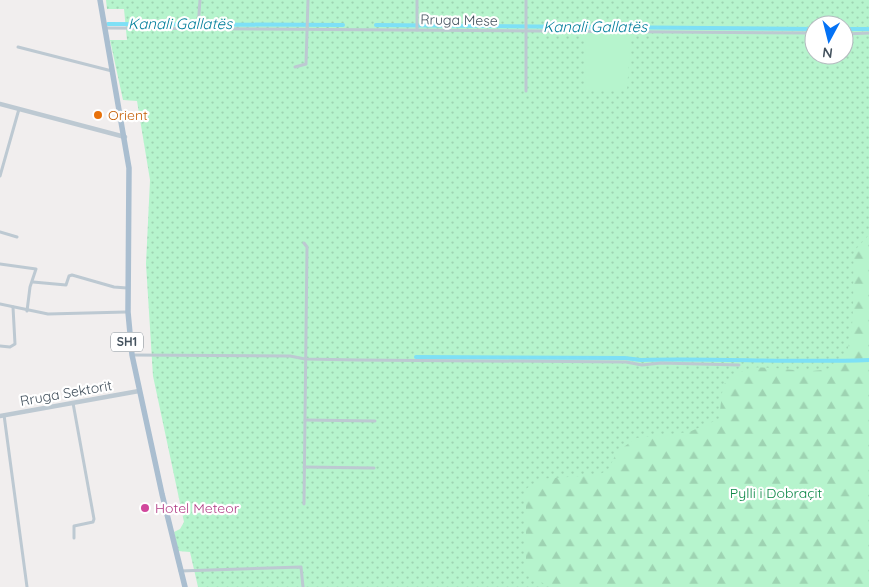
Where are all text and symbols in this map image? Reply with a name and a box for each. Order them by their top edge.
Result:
street label: Rruga Mese [420,10,498,30]
water label: Kanali Gallatës [128,14,233,33]
north arrow [804,15,854,65]
water label: Kanali Gallatës [543,17,648,36]
text: N [821,43,834,62]
place label: Orient [108,106,148,124]
marker: Orient [92,109,104,121]
road number: SH1 [111,332,143,352]
street label: Rruga Sektorit [19,376,114,410]
park label: Pylli i Dobraçit [730,484,822,502]
place label: Hotel Meteor [155,499,240,517]
marker: Hotel Meteor [139,502,151,514]

